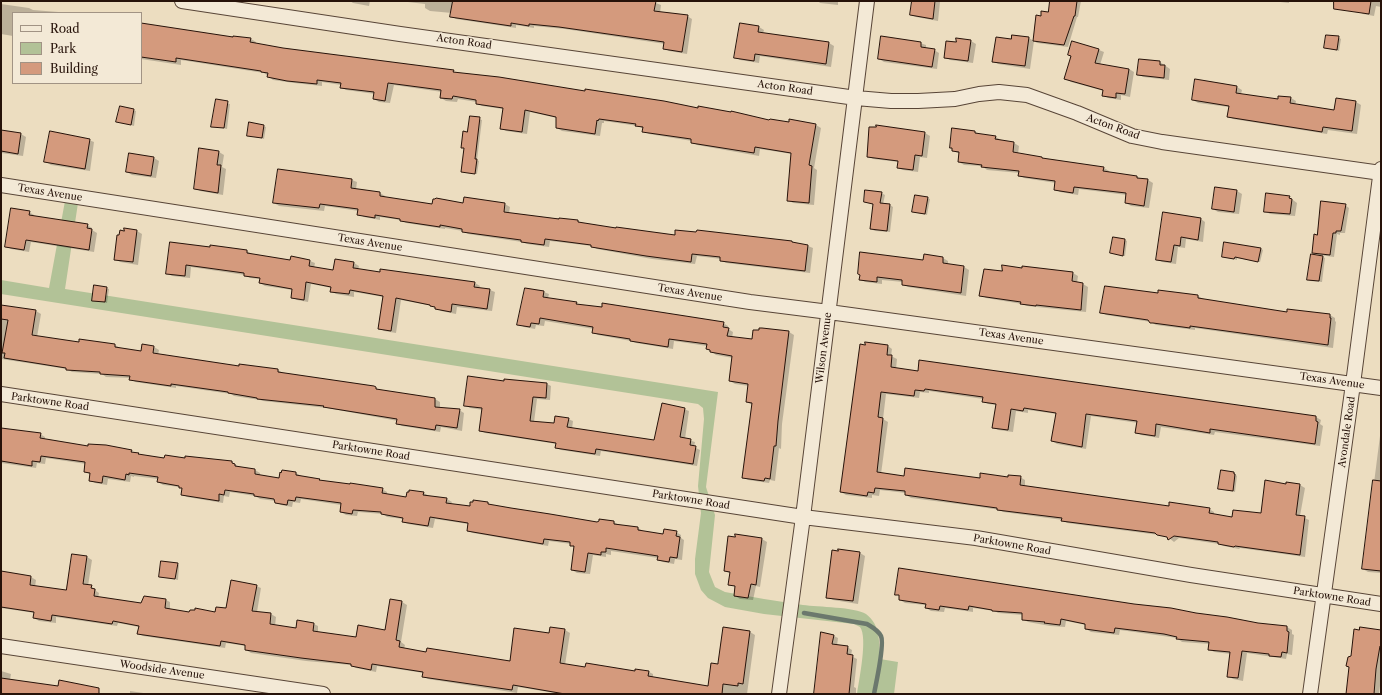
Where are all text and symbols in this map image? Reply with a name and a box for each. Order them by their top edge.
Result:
legend [12,12,142,84]
text: Road [50,21,80,36]
street label: Acton Road [436,32,492,52]
text: Park [50,41,76,56]
text: Building [50,61,98,76]
street label: Acton Road [757,78,813,98]
street label: Acton Road [1085,112,1141,142]
street label: Texas Avenue [17,182,83,204]
street label: Texas Avenue [337,232,403,254]
street label: Texas Avenue [657,282,723,304]
street label: Wilson Avenue [814,312,834,384]
street label: Texas Avenue [978,327,1044,347]
street label: Texas Avenue [1299,371,1365,391]
street label: Parktowne Road [10,391,90,413]
street label: Avondale Road [1336,396,1358,468]
street label: Parktowne Road [331,439,411,463]
street label: Parktowne Road [651,488,731,512]
street label: Parktowne Road [972,532,1052,558]
street label: Parktowne Road [1292,585,1372,609]
street label: Woodside Avenue [119,658,205,682]

